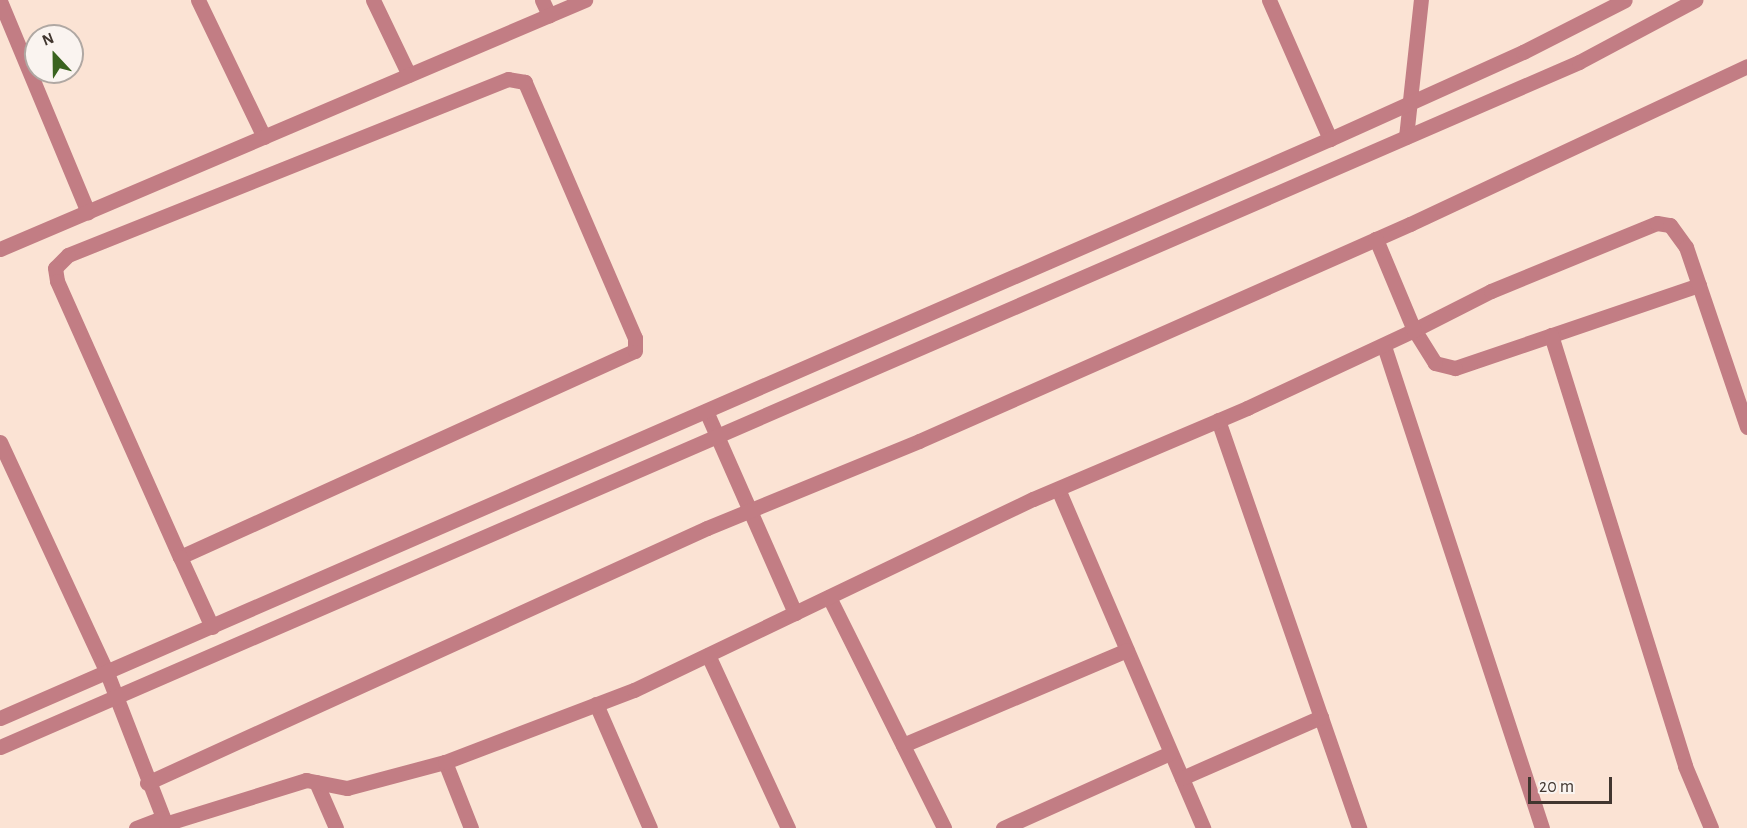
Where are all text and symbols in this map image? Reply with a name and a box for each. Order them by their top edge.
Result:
north arrow [24,24,84,84]
text: N [40,30,56,49]
scale bar [1531,765,1615,803]
text: 20 m [1539,778,1574,796]

